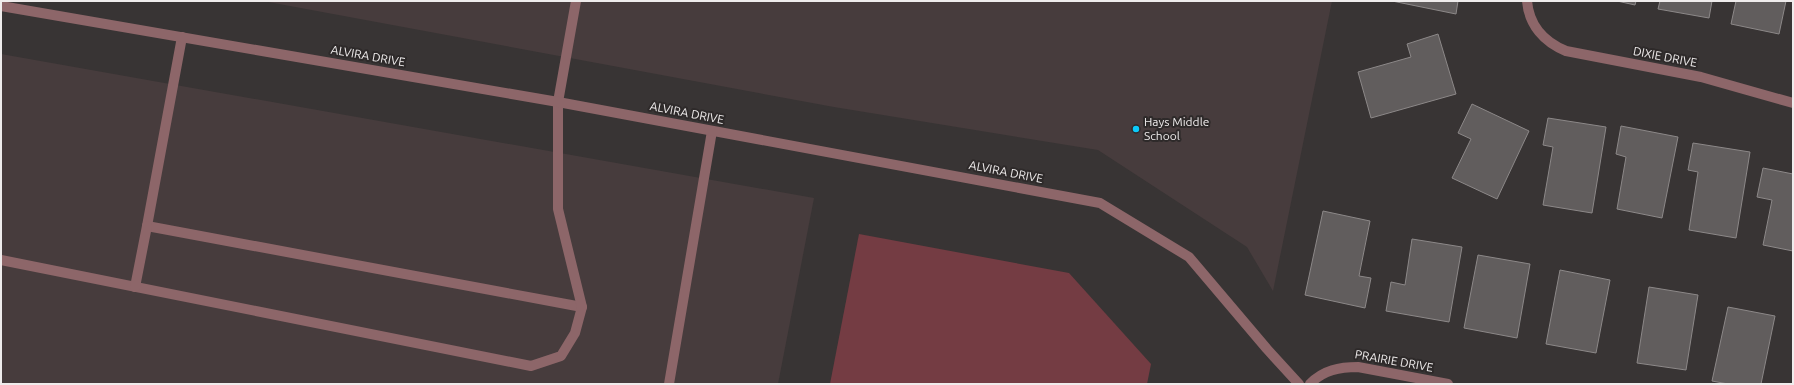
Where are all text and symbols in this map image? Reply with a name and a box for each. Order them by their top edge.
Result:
street label: ALVIRA DRIVE [330,43,407,68]
street label: DIXIE DRIVE [1632,44,1698,69]
street label: ALVIRA DRIVE [649,99,726,126]
place label: Hays Middle School [1144,115,1209,142]
marker: Hays Middle School [1131,124,1141,134]
street label: ALVIRA DRIVE [968,158,1045,185]
street label: PRAIRIE DRIVE [1354,347,1435,374]

